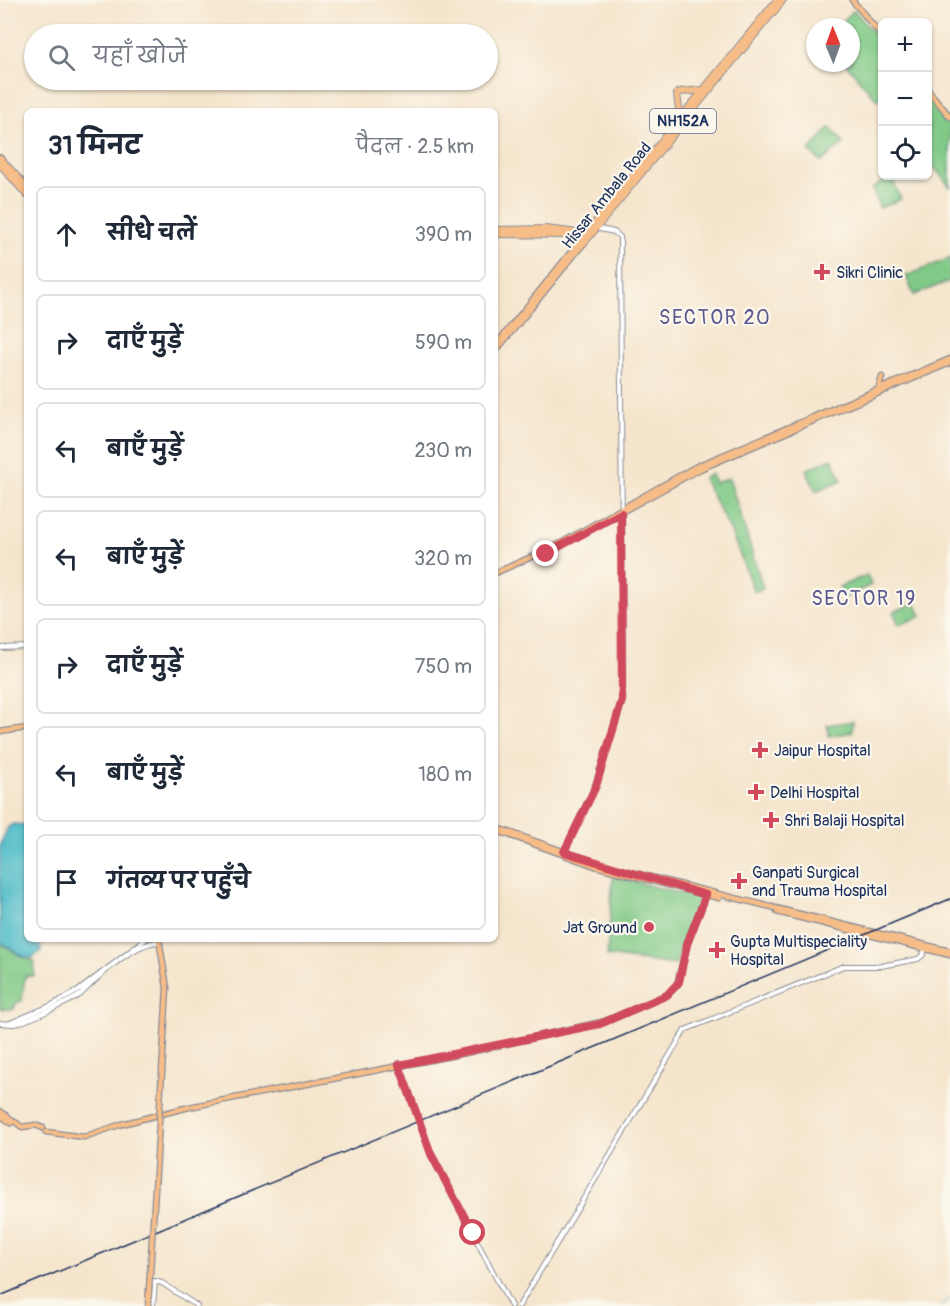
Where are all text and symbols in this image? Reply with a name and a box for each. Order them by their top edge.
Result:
north arrow [806,18,860,72]
map controls [878,18,932,180]
button: + [878,18,932,72]
search box [24,24,498,90]
icon: search [45,41,78,74]
text: यहाँ खोजें [93,42,187,70]
button: − [878,72,932,126]
road number: NH152A [650,109,716,133]
button: locate [878,126,932,180]
text: 31 मिनट [48,130,141,162]
text: पैदल · 2.5 km [356,134,474,159]
street label: Hissar Ambala Road [558,138,656,253]
icon: ahead [50,218,83,251]
text: सीधे चलें [107,219,196,247]
text: 390 m [415,222,472,247]
marker: Sikri Clinic [813,263,831,281]
place label: Sikri Clinic [836,263,903,283]
district label: SECTOR 20 [659,305,771,330]
icon: right [50,326,83,359]
text: दाएँ मुड़ें [107,327,183,355]
text: 590 m [415,330,472,355]
icon: left [50,434,83,467]
text: बाएँ मुड़ें [107,435,183,463]
text: 230 m [415,438,472,463]
route end [532,540,558,566]
icon: left [50,542,83,575]
text: बाएँ मुड़ें [107,543,183,571]
text: 320 m [414,546,472,571]
district label: SECTOR 19 [811,586,917,611]
icon: right [50,650,83,683]
text: दाएँ मुड़ें [107,651,183,679]
text: 750 m [415,654,472,679]
marker: Jaipur Hospital [751,741,769,759]
place label: Jaipur Hospital [774,741,871,761]
icon: left [50,758,83,791]
text: बाएँ मुड़ें [107,759,183,787]
text: 180 m [418,762,472,787]
marker: Delhi Hospital [747,783,765,801]
place label: Delhi Hospital [770,783,860,803]
marker: Shri Balaji Hospital [762,811,780,829]
place label: Shri Balaji Hospital [784,811,905,831]
place label: Ganpati Surgical and Trauma Hospital [752,863,887,901]
icon: arrive [50,866,83,899]
text: गंतव्य पर पहुँचे [107,867,250,895]
marker: Ganpati Surgical and Trauma Hospital [730,872,748,890]
place label: Jat Ground [563,918,637,938]
marker: Jat Ground [642,920,656,934]
place label: Gupta Multispeciality Hospital [730,932,867,970]
marker: Gupta Multispeciality Hospital [708,941,726,959]
route start [459,1219,485,1245]

